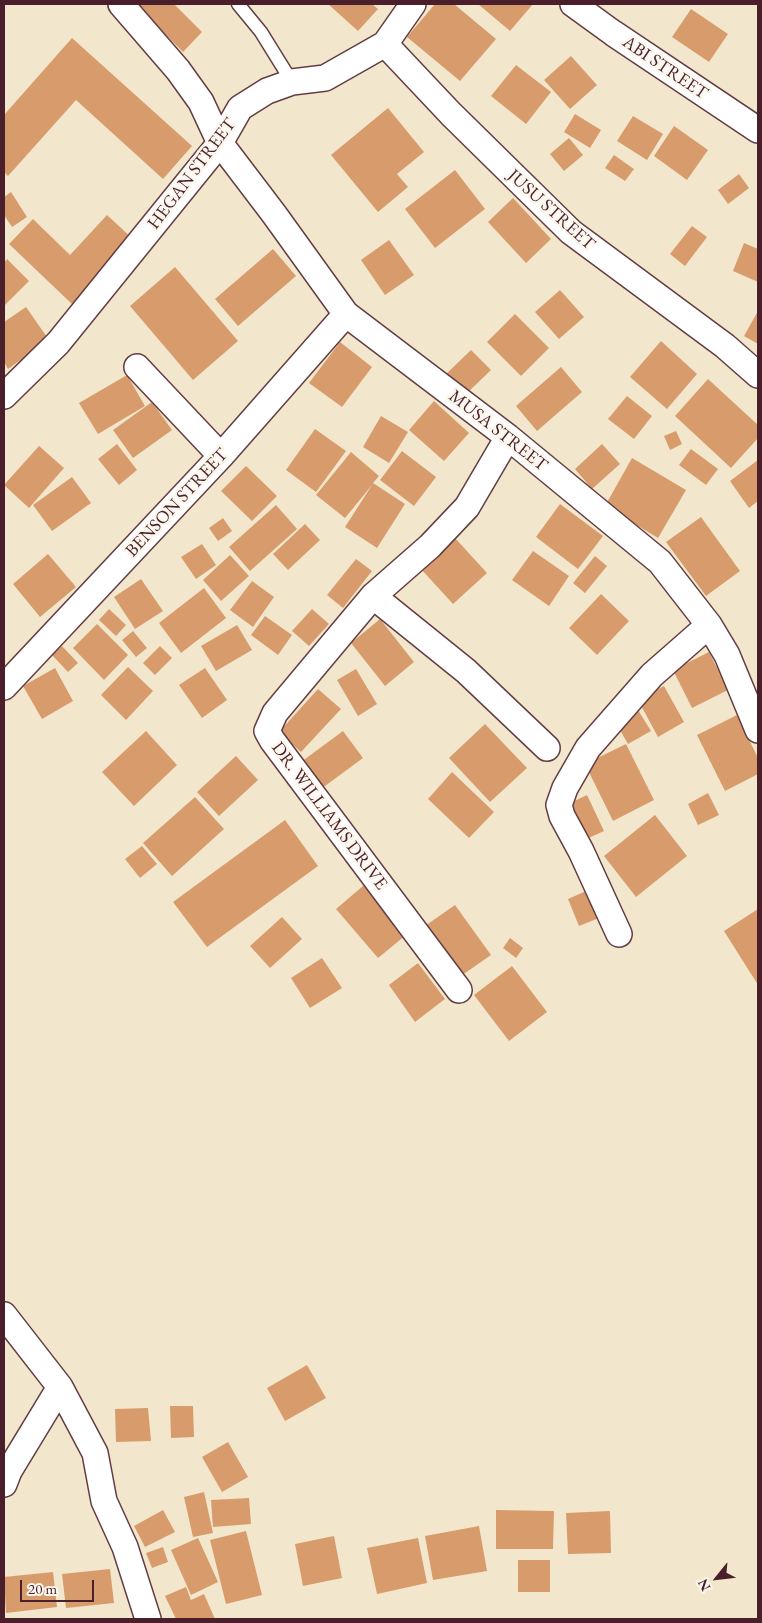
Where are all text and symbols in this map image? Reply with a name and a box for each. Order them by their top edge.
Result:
street label: ABI STREET [618,32,712,104]
street label: HEGAN STREET [143,114,241,234]
street label: JUSU STREET [503,165,599,255]
street label: MUSA STREET [444,386,552,476]
street label: BENSON STREET [121,444,233,562]
street label: DR. WILLIAMS DRIVE [266,738,392,894]
north arrow [692,1553,742,1603]
scale bar [22,1570,96,1602]
text: N [693,1576,715,1595]
text: 20 m [28,1579,57,1598]

